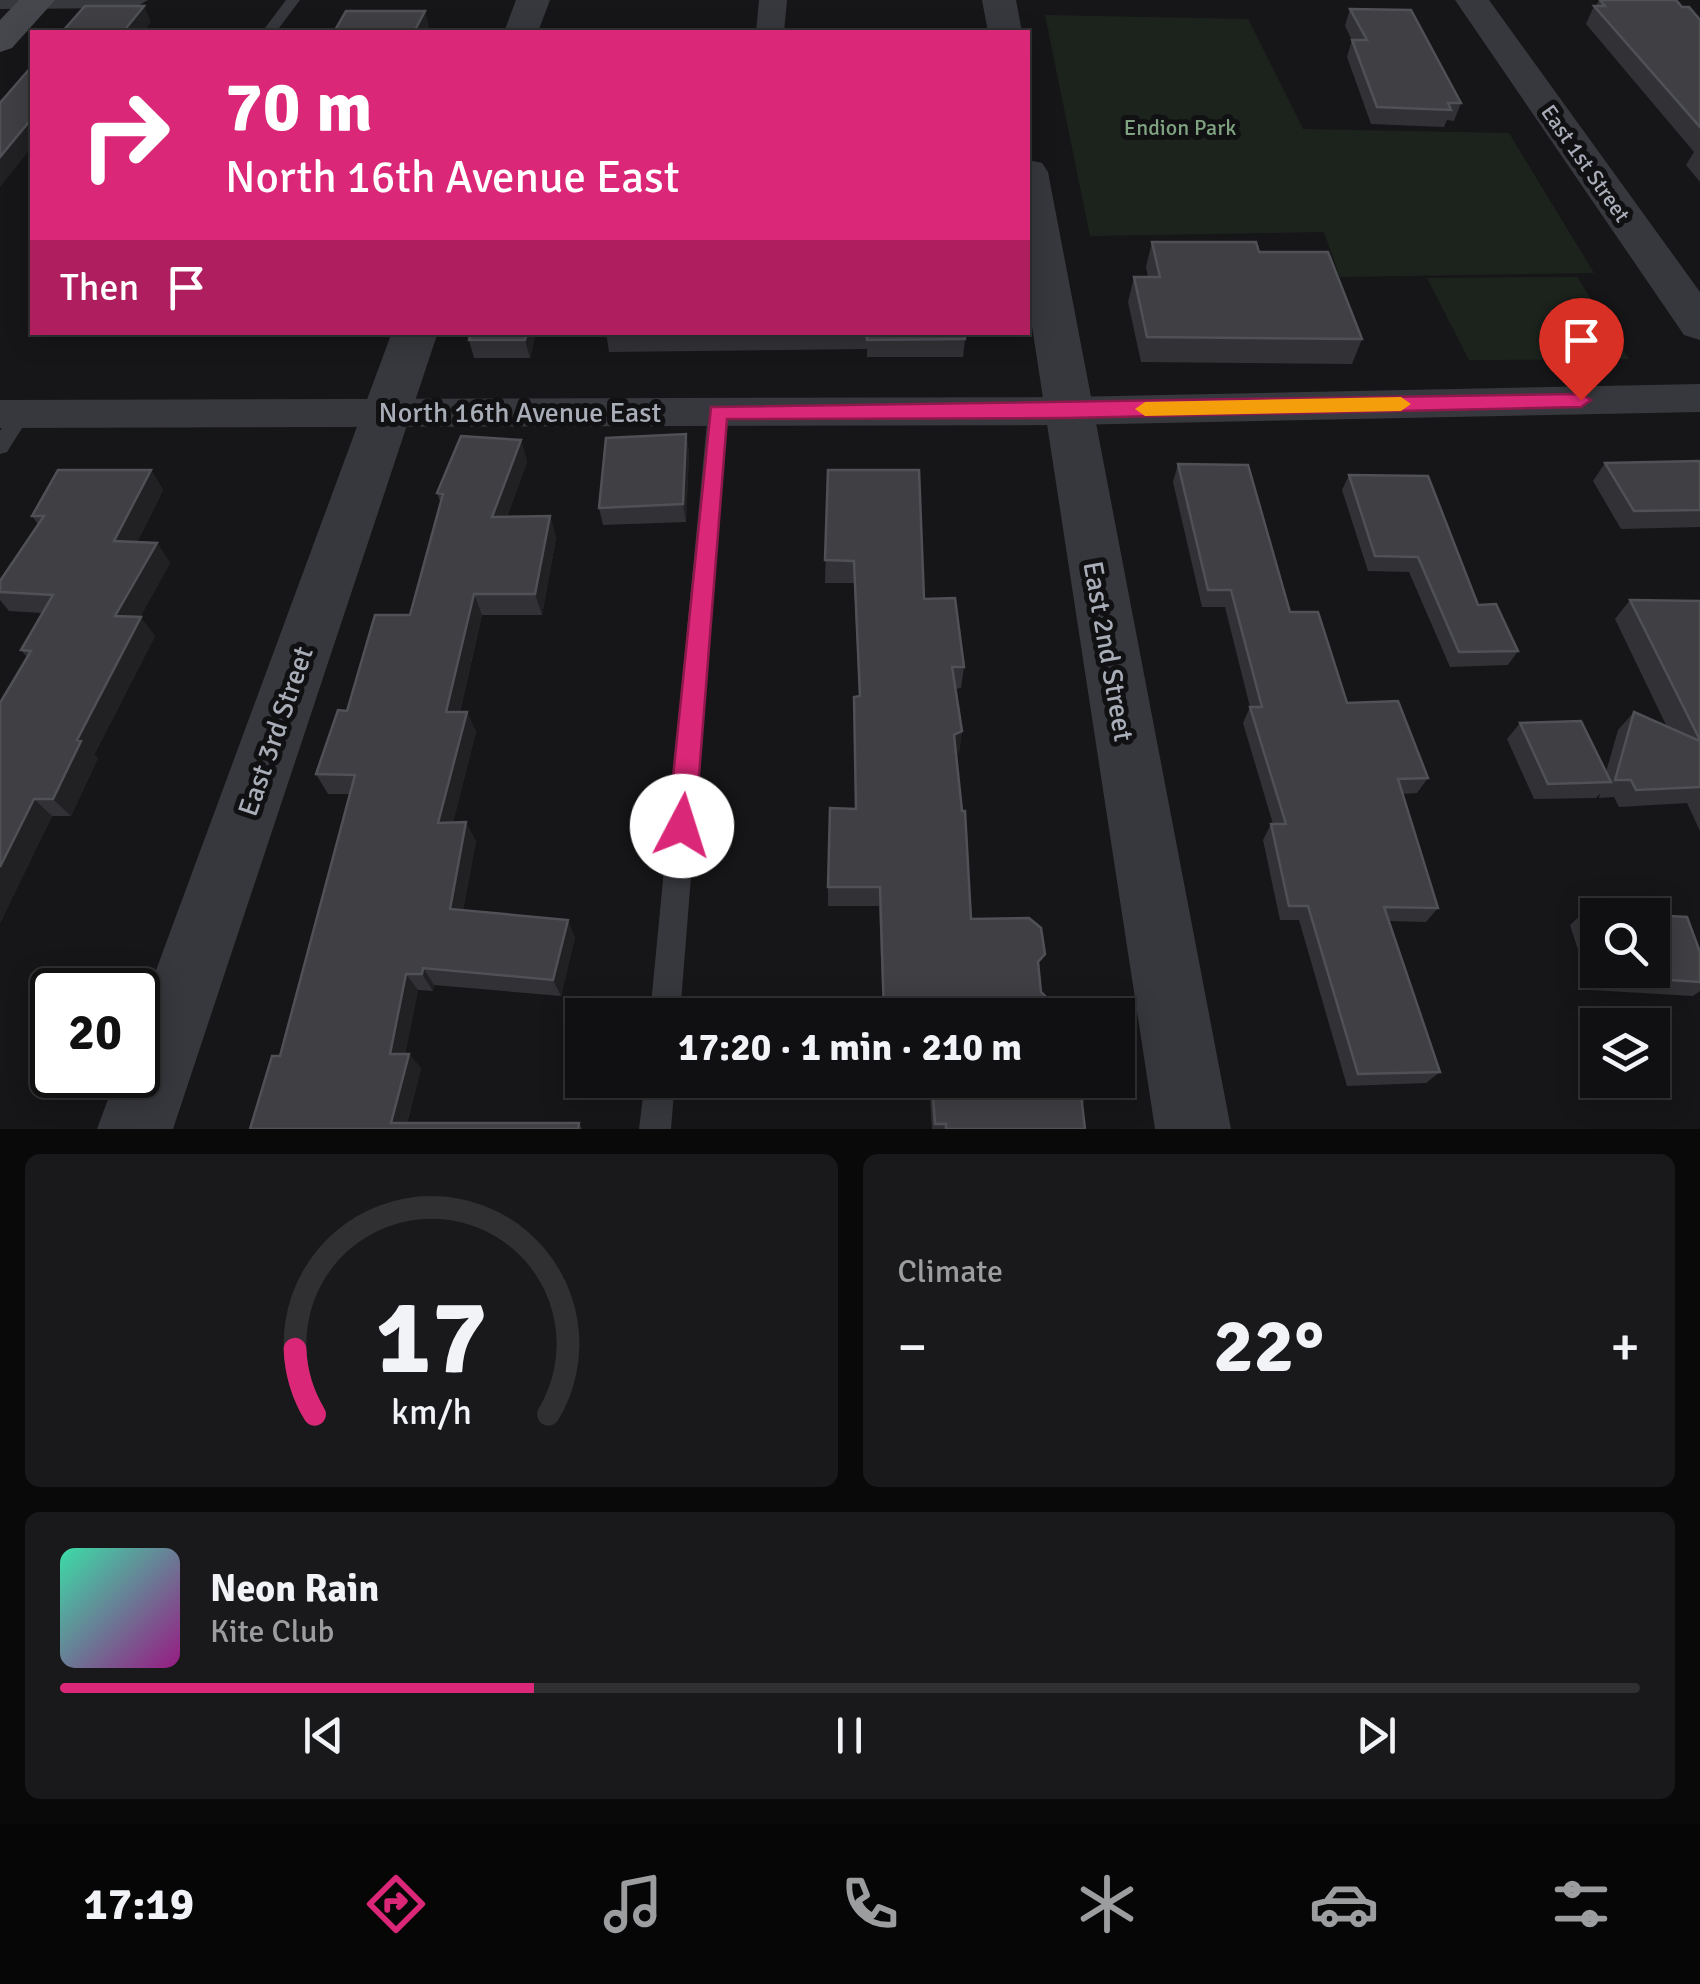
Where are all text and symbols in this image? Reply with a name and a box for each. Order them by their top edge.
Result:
text: 70 m [225,64,373,150]
icon: right [60,70,190,200]
street label: East 1st Street [1535,99,1636,227]
park label: Endion Park [1124,114,1236,141]
text: North 16th Avenue East [225,150,679,205]
icon: arrive [159,260,214,315]
text: Then [60,264,139,311]
pin [1539,298,1624,401]
icon: arrive [1554,313,1609,368]
street label: North 16th Avenue East [379,396,662,430]
street label: East 2nd Street [1075,558,1141,744]
street label: East 3rd Street [231,642,321,821]
position arrow [630,774,734,878]
map controls [1580,898,1670,1098]
button: search [1580,898,1670,988]
speed limit sign: 20 [30,968,160,1098]
button: layers [1580,1008,1670,1098]
text: 17:20 · 1 min · 210 m [678,1024,1022,1071]
text: Climate [898,1252,1003,1291]
text: 17 [375,1274,487,1402]
text: 22° [1213,1300,1324,1393]
text: − [898,1313,927,1381]
text: + [1610,1313,1640,1381]
text: km/h [391,1390,472,1434]
text: Neon Rain [210,1565,379,1612]
text: Kite Club [210,1612,334,1651]
icon: previous [296,1708,351,1763]
icon: pause [822,1708,877,1763]
icon: next [1349,1708,1404,1763]
icon: directions [361,1869,431,1939]
icon: music [598,1869,668,1939]
icon: phone [835,1869,905,1939]
icon: climate [1072,1869,1142,1939]
icon: car [1309,1869,1379,1939]
icon: filters [1546,1869,1616,1939]
text: 17:19 [84,1877,194,1932]

